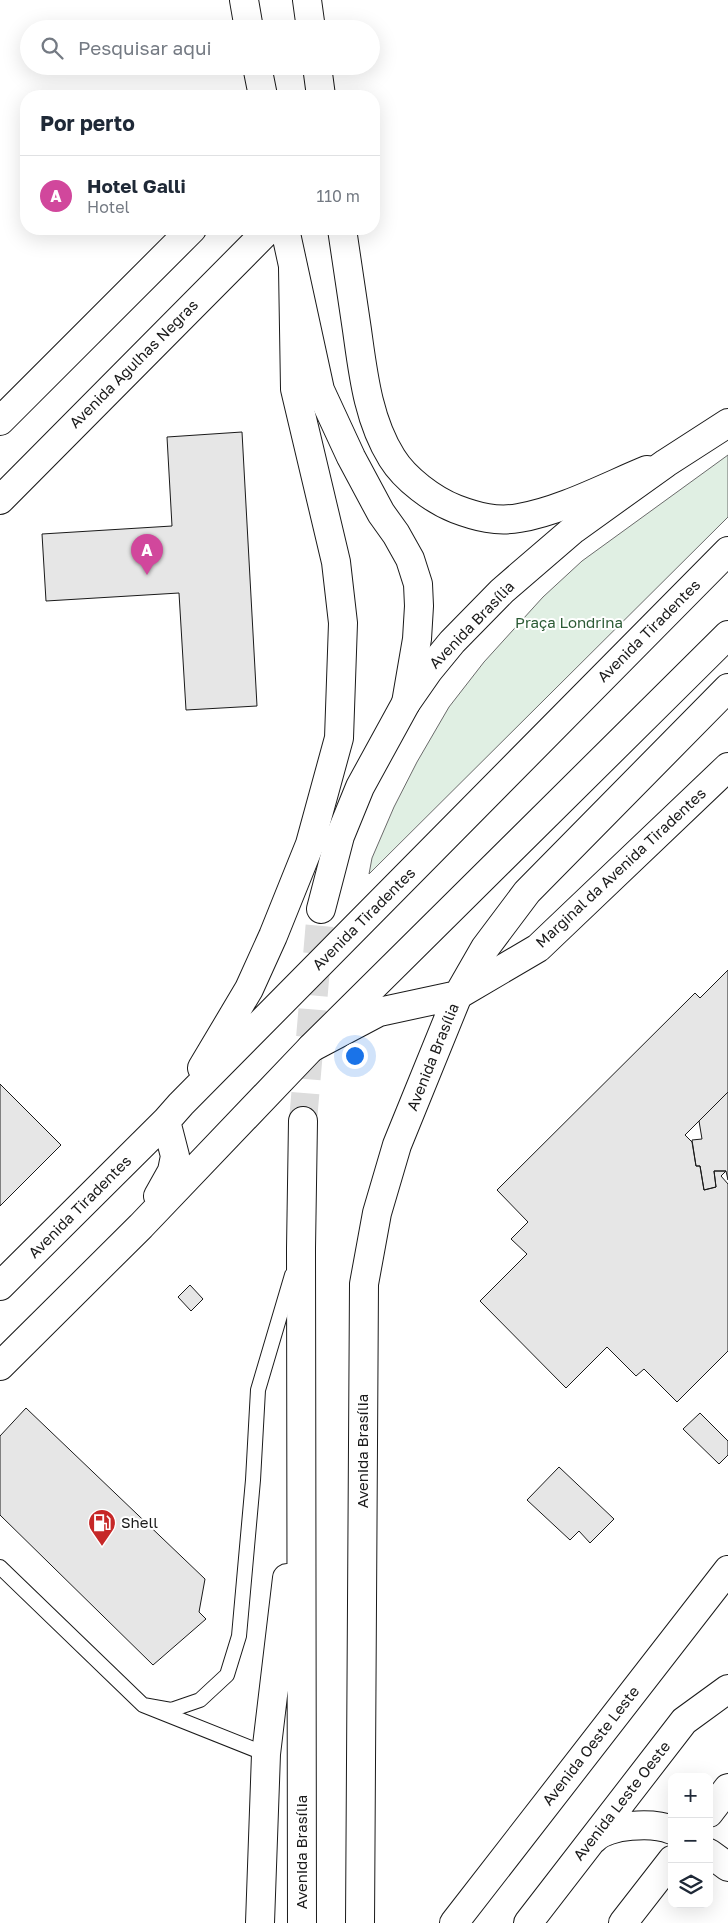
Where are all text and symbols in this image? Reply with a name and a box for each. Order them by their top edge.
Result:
search box [20,20,380,75]
icon: search [38,34,66,62]
text: Pesquisar aqui [78,36,212,59]
text: Por perto [40,110,135,136]
text: Hotel Galli [87,174,186,197]
text: A [50,186,62,206]
text: 110 m [316,186,360,206]
text: Hotel [87,197,130,217]
street label: Avenida Agulhas Negras [65,295,201,431]
pin: A [131,534,163,575]
street label: Avenida Tiradentes [593,575,703,685]
street label: Avenida Brasília [425,577,518,672]
park label: Praça Londrina [515,613,623,631]
street label: Marginal da Avenida Tiradentes [532,784,709,951]
street label: Avenida Tiradentes [308,863,418,973]
street label: Avenida Brasília [402,1000,462,1113]
your location [342,1043,368,1069]
street label: Avenida Tiradentes [24,1151,134,1261]
street label: Avenida Brasília [353,1394,371,1508]
fuel station icon: Shell [87,1508,117,1547]
place label: Shell [121,1513,158,1531]
street label: Avenida Oeste Leste [538,1682,643,1809]
street label: Avenida Leste Oeste [569,1737,674,1864]
map controls [668,1773,713,1908]
button: + [668,1773,713,1818]
street label: Avenida Brasília [292,1795,310,1909]
button: − [668,1818,713,1863]
button: layers [668,1863,713,1908]

